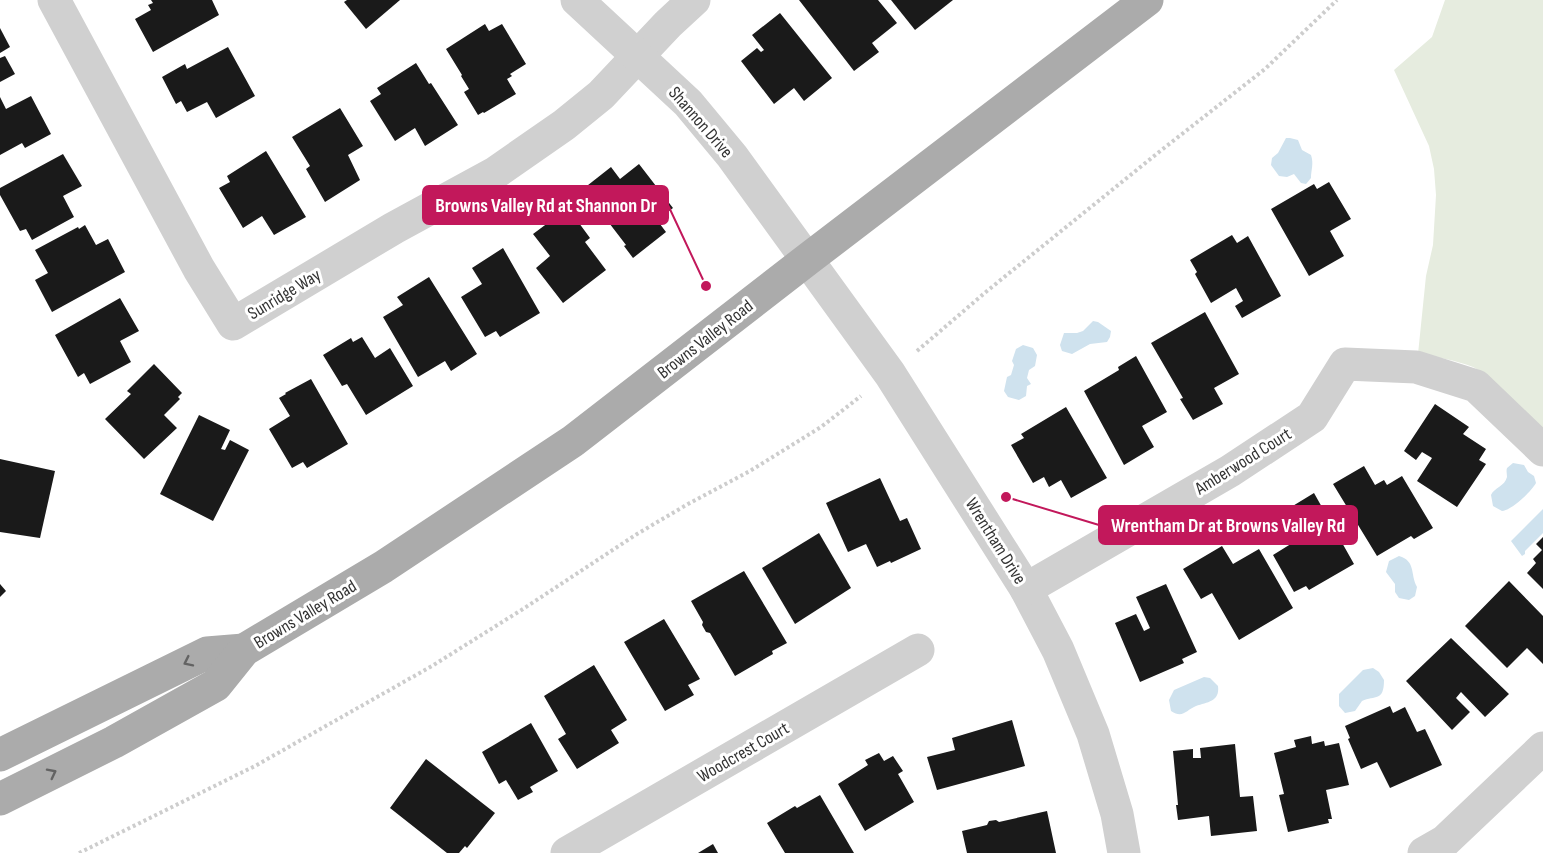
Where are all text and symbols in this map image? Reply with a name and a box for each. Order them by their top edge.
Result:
street label: Shannon Drive [664,83,737,162]
callout: Browns Valley Rd at Shannon Dr [423,186,668,224]
text: Browns Valley Rd at Shannon Dr [435,194,657,218]
street label: Sunridge Way [244,265,324,324]
street label: Browns Valley Road [653,296,757,383]
street label: Amberwood Court [1190,423,1296,500]
street label: Wrentham Drive [961,494,1030,588]
callout: Wrentham Dr at Browns Valley Rd [1099,506,1357,544]
text: Wrentham Dr at Browns Valley Rd [1111,514,1345,538]
street label: Browns Valley Road [250,576,360,653]
one-way arrow [184,655,195,667]
street label: Woodcrest Court [694,718,793,787]
one-way arrow [46,769,57,780]

